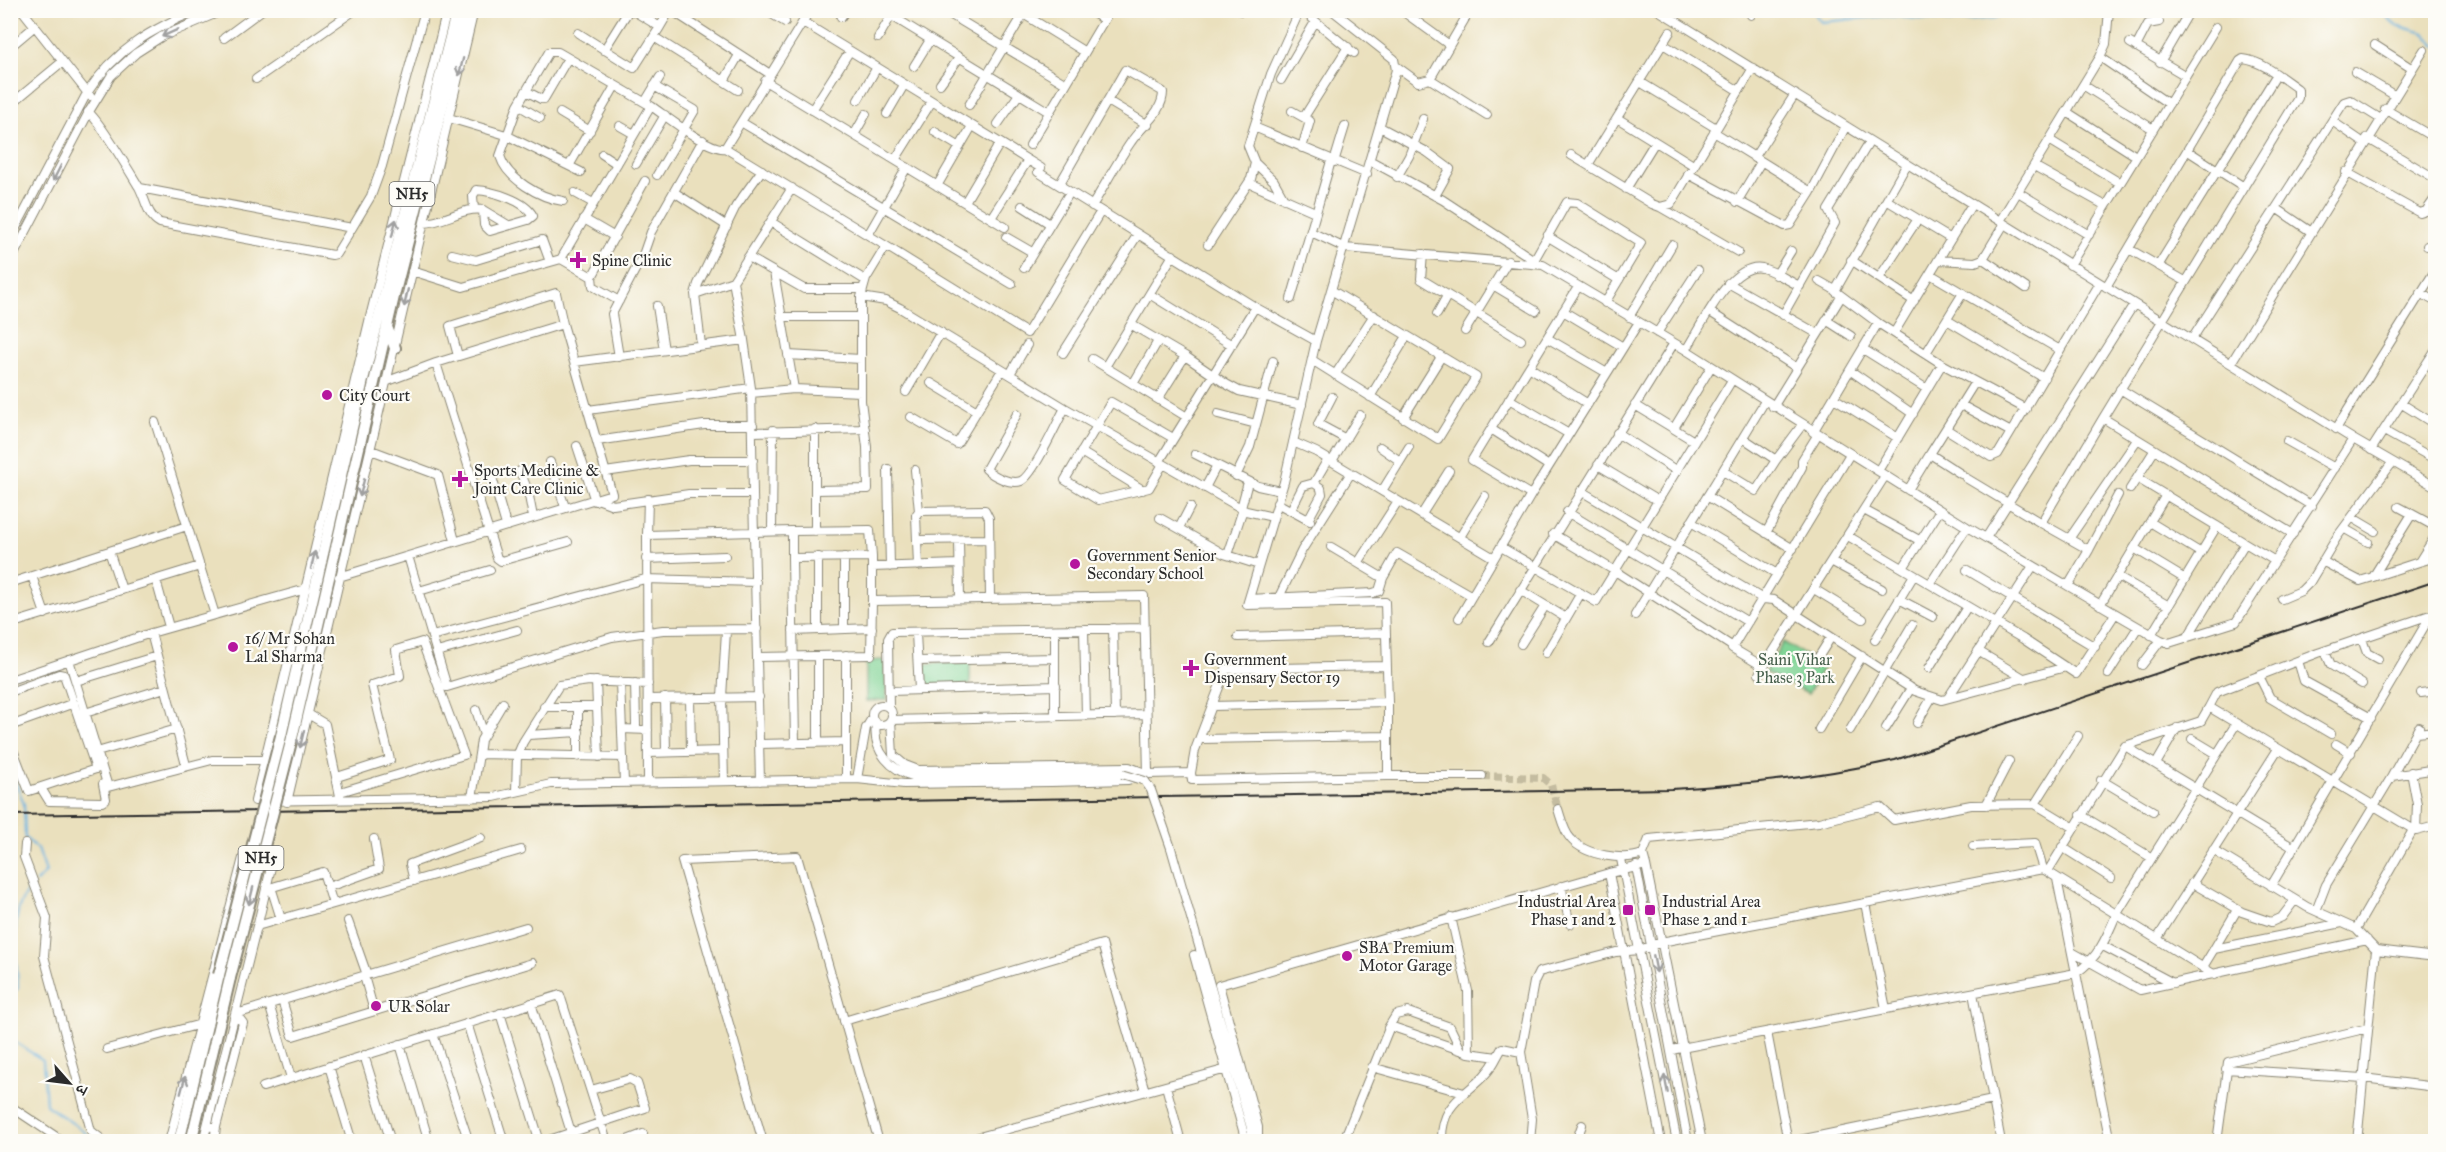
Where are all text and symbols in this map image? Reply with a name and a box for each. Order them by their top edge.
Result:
one-way arrow [161,28,179,39]
one-way arrow [455,58,466,77]
one-way arrow [51,163,63,181]
road number: NH5 [390,182,434,206]
one-way arrow [388,218,400,237]
marker: Spine Clinic [569,251,587,269]
place label: Spine Clinic [592,251,672,270]
one-way arrow [400,288,411,307]
place label: City Court [339,386,410,405]
marker: City Court [320,388,334,402]
place label: Sports Medicine & Joint Care Clinic [472,461,600,499]
marker: Sports Medicine & Joint Care Clinic [451,470,469,488]
one-way arrow [355,478,367,497]
place label: Government Senior Secondary School [1087,546,1216,583]
one-way arrow [307,551,319,570]
marker: Government Senior Secondary School [1068,557,1082,571]
place label: 16/ Mr Sohan Lal Sharma [245,629,335,666]
marker: 16/ Mr Sohan Lal Sharma [226,640,240,654]
place label: Government Dispensary Sector 19 [1204,650,1340,687]
park label: Saini Vihar Phase 3 Park [1755,650,1835,687]
marker: Government Dispensary Sector 19 [1182,659,1200,677]
one-way arrow [296,729,308,748]
road number: NH5 [238,846,284,870]
one-way arrow [245,887,257,906]
place label: Industrial Area Phase 1 and 2 [1517,892,1616,929]
place label: Industrial Area Phase 2 and 1 [1662,892,1761,929]
marker: Industrial Area Phase 1 and 2 [1621,903,1635,917]
marker: Industrial Area Phase 2 and 1 [1643,903,1657,917]
place label: SBA Premium Motor Garage [1359,938,1455,976]
marker: SBA Premium Motor Garage [1340,949,1354,963]
one-way arrow [1650,954,1661,974]
place label: UR Solar [388,997,450,1016]
marker: UR Solar [369,999,383,1013]
north arrow [39,1053,99,1113]
one-way arrow [1660,1075,1671,1094]
one-way arrow [177,1076,189,1095]
text: उ [71,1081,93,1099]

